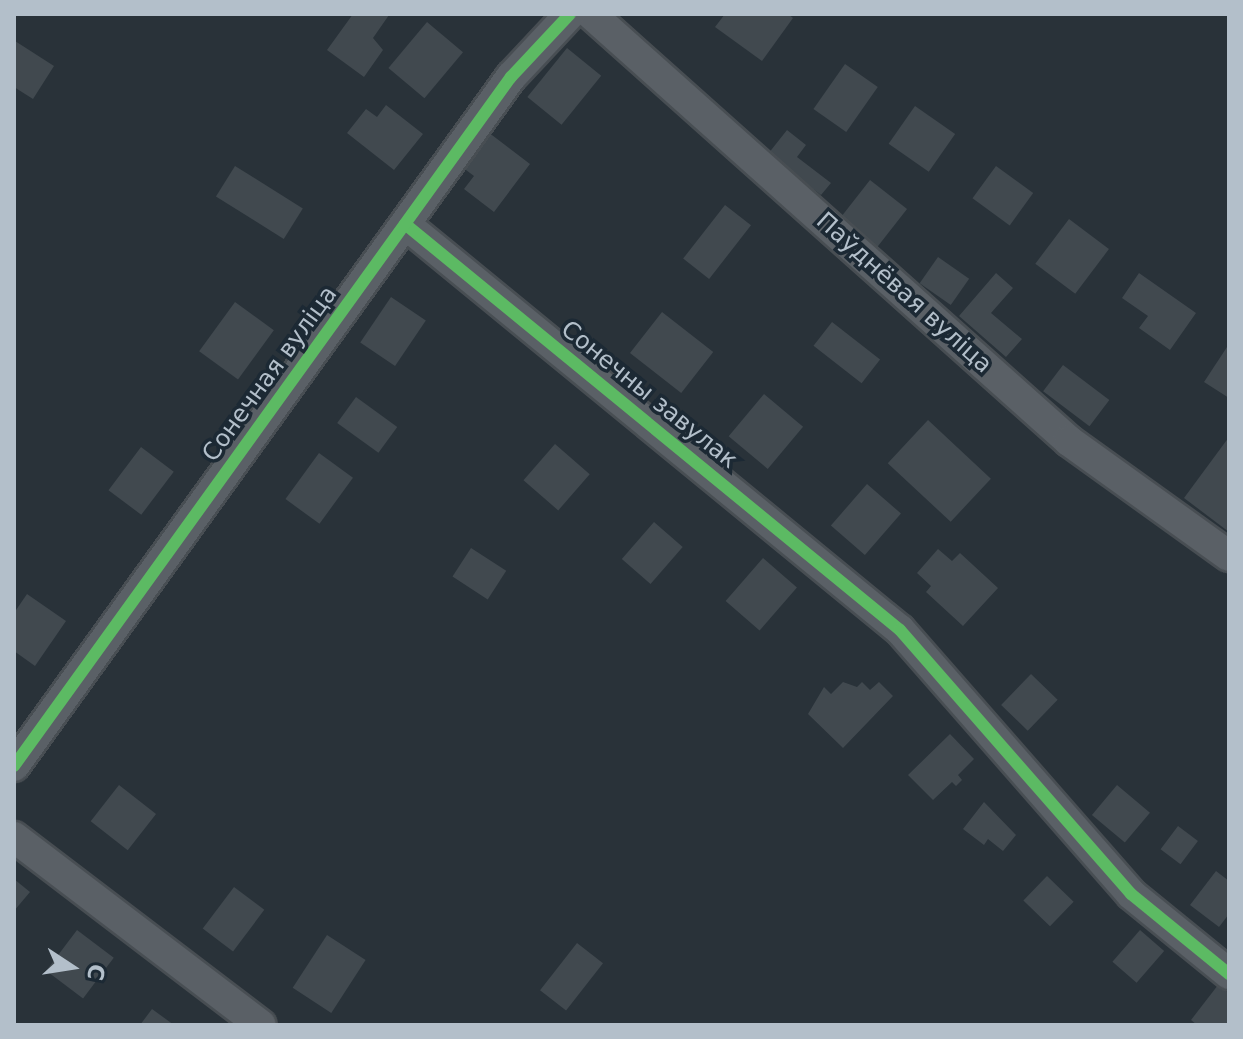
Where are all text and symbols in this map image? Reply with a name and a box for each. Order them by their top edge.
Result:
street label: Паўднёвая вуліца [810,207,998,379]
street label: Сонечная вуліца [197,281,343,467]
street label: Сонечны завулак [555,315,743,475]
north arrow [32,927,112,1007]
text: С [82,962,110,983]

